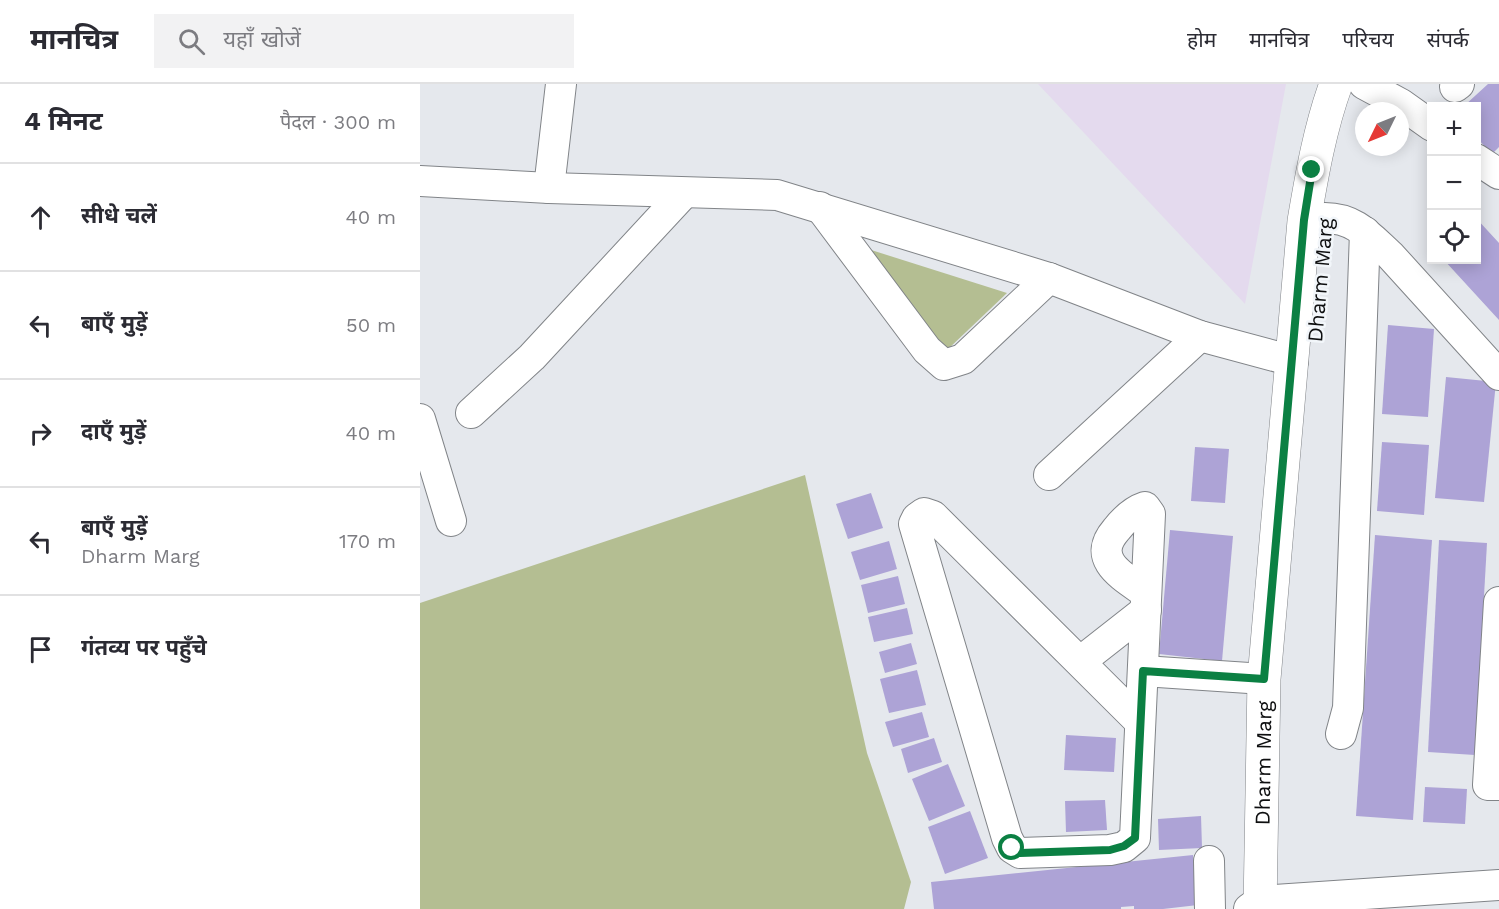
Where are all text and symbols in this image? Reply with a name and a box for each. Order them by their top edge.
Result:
search box [154,14,574,68]
text: मानचित्र [30,23,118,56]
icon: search [175,25,208,58]
text: यहाँ खोजें [223,27,301,52]
text: होम [1187,27,1216,52]
text: मानचित्र [1249,27,1309,52]
text: परिचय [1342,27,1394,52]
text: संपर्क [1427,27,1469,52]
north arrow [1355,102,1409,156]
map controls [1427,102,1481,264]
button: + [1427,102,1481,156]
text: 4 मिनट [24,106,103,136]
text: पैदल · 300 m [280,110,396,134]
route end [1298,156,1324,182]
button: − [1427,156,1481,210]
icon: ahead [24,201,57,234]
text: सीधे चलें [81,203,157,228]
text: 40 m [345,205,396,229]
button: locate [1427,210,1481,264]
street label: Dharm Marg [1302,216,1338,343]
icon: left [24,309,57,342]
text: बाएँ मुड़ें [81,311,148,336]
text: 50 m [346,313,396,337]
icon: right [24,417,57,450]
text: दाएँ मुड़ें [81,419,146,444]
text: 40 m [345,421,396,445]
text: बाएँ मुड़ें [81,515,148,540]
icon: left [24,525,57,558]
text: 170 m [339,529,396,553]
text: Dharm Marg [81,544,200,568]
icon: arrive [24,633,57,666]
text: गंतव्य पर पहुँचे [81,635,207,660]
street label: Dharm Marg [1249,700,1276,826]
route start [998,834,1024,860]

